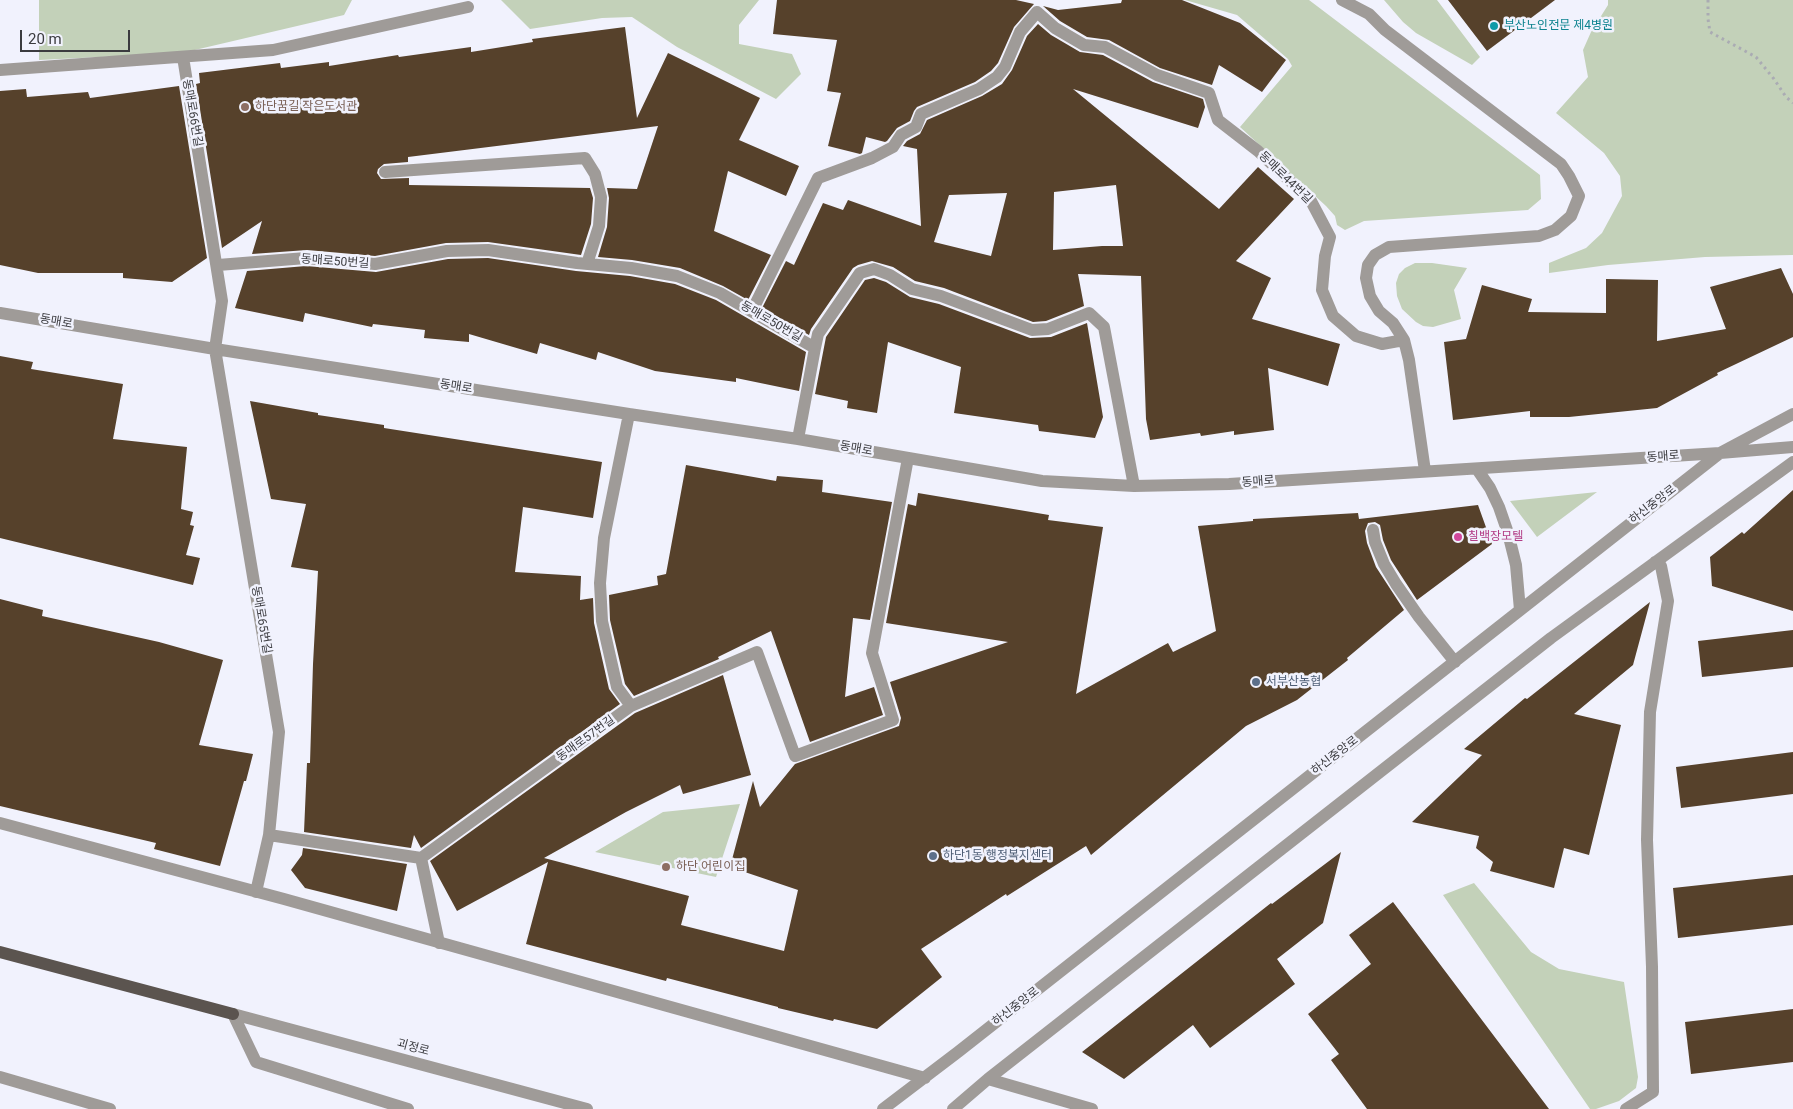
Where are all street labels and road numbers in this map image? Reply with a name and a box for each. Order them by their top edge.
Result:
street label: 동매로66번길 [179,78,205,148]
street label: 동매로44번길 [1255,149,1315,207]
street label: 동매로50번길 [300,252,370,272]
street label: 동매로50번길 [738,299,804,345]
street label: 동매로 [38,312,74,332]
street label: 동매로 [439,377,473,397]
street label: 동매로 [838,439,874,459]
street label: 동매로 [1646,449,1680,465]
street label: 동매로 [1241,474,1275,490]
street label: 하신중앙로 [1627,482,1679,528]
street label: 동매로65번길 [248,585,274,655]
street label: 동매로57번길 [554,713,618,765]
street label: 하신중앙로 [1309,733,1361,779]
street label: 하신중앙로 [990,984,1042,1030]
street label: 괴정로 [395,1037,431,1059]

